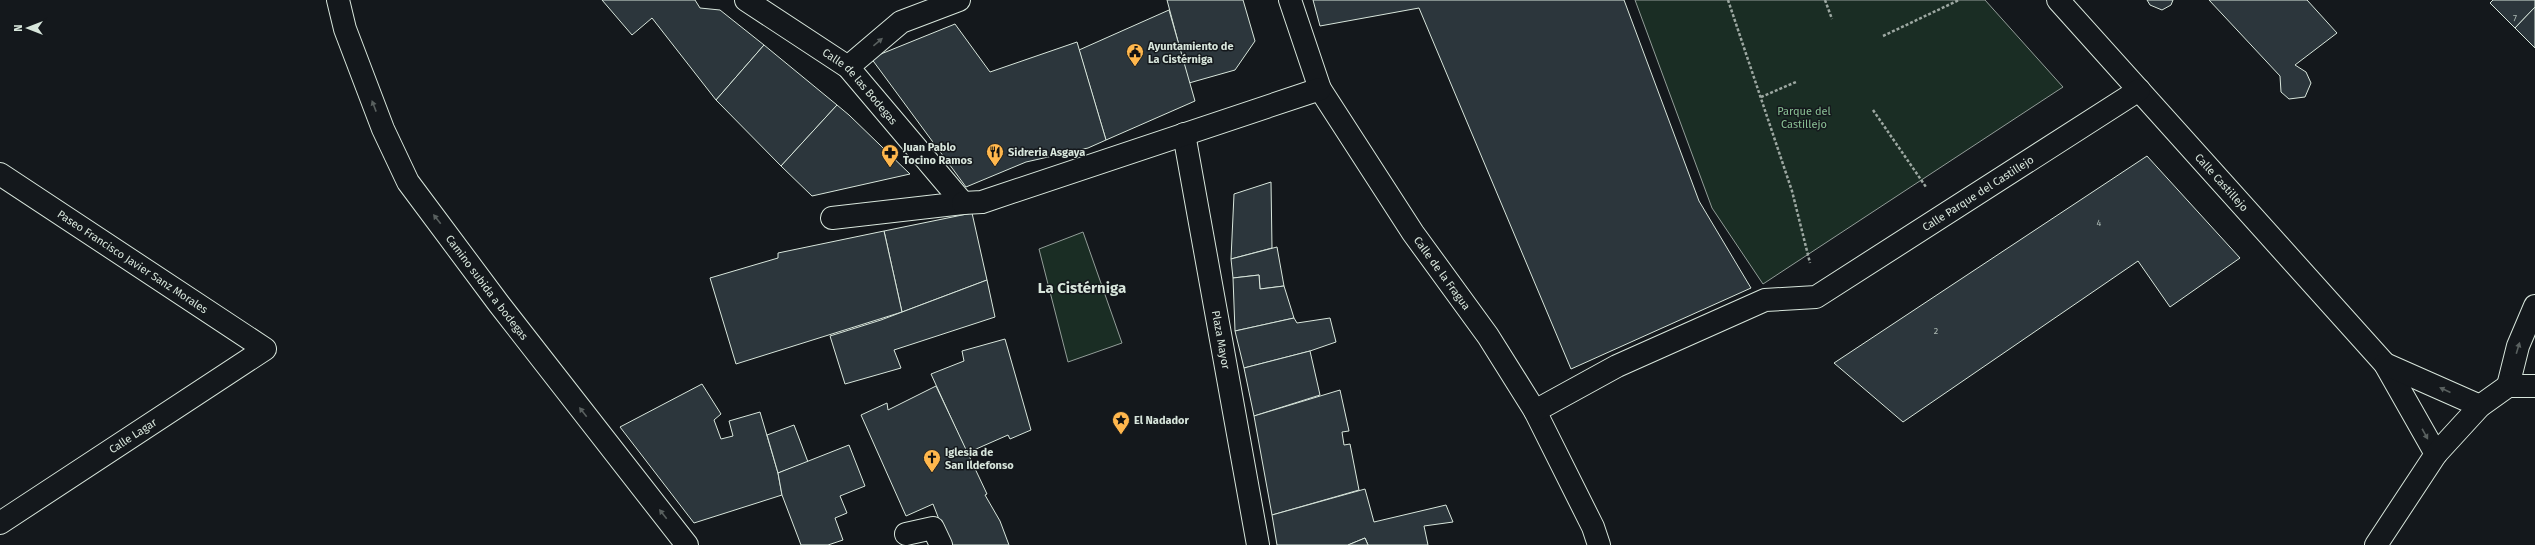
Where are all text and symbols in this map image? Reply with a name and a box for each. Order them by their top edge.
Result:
north arrow [8,8,48,48]
house number: 7 [2513,13,2517,23]
text: N [12,24,25,32]
one-way arrow [872,37,883,46]
place label: Ayuntamiento de La Cistérniga [1147,40,1234,66]
public building icon: Ayuntamiento de La Cistérniga [1125,42,1145,67]
street label: Calle de las Bodegas [820,46,900,127]
one-way arrow [371,100,377,112]
park label: Parque del Castillejo [1777,105,1831,131]
place label: Juan Pablo Tocino Ramos [902,141,973,167]
restaurant icon: Sidreria Asgaya [985,142,1005,167]
pharmacy icon: Juan Pablo Tocino Ramos [880,143,900,168]
place label: Sidreria Asgaya [1008,146,1085,159]
street label: Calle Castillejo [2192,151,2251,214]
street label: Calle Parque del Castillejo [1920,153,2036,234]
street label: Paseo Francisco Javier Sanz Morales [55,207,210,316]
one-way arrow [433,214,441,225]
house number: 4 [2097,218,2102,228]
street label: Camino subida a bodegas [443,232,531,342]
street label: Calle de la Fragua [1411,234,1473,312]
district label: La Cistérniga [1038,279,1126,297]
street label: Plaza Mayor [1209,309,1233,371]
house number: 2 [1934,326,1938,336]
one-way arrow [2515,342,2521,354]
one-way arrow [2439,387,2450,393]
one-way arrow [579,407,587,418]
place icon: El Nadador [1111,410,1131,435]
place label: El Nadador [1134,414,1190,427]
street label: Calle Lagar [107,415,160,456]
one-way arrow [2421,429,2428,440]
place label: Iglesia de San Ildefonso [945,446,1014,472]
church icon: Iglesia de San Ildefonso [922,448,942,473]
one-way arrow [659,509,667,520]

